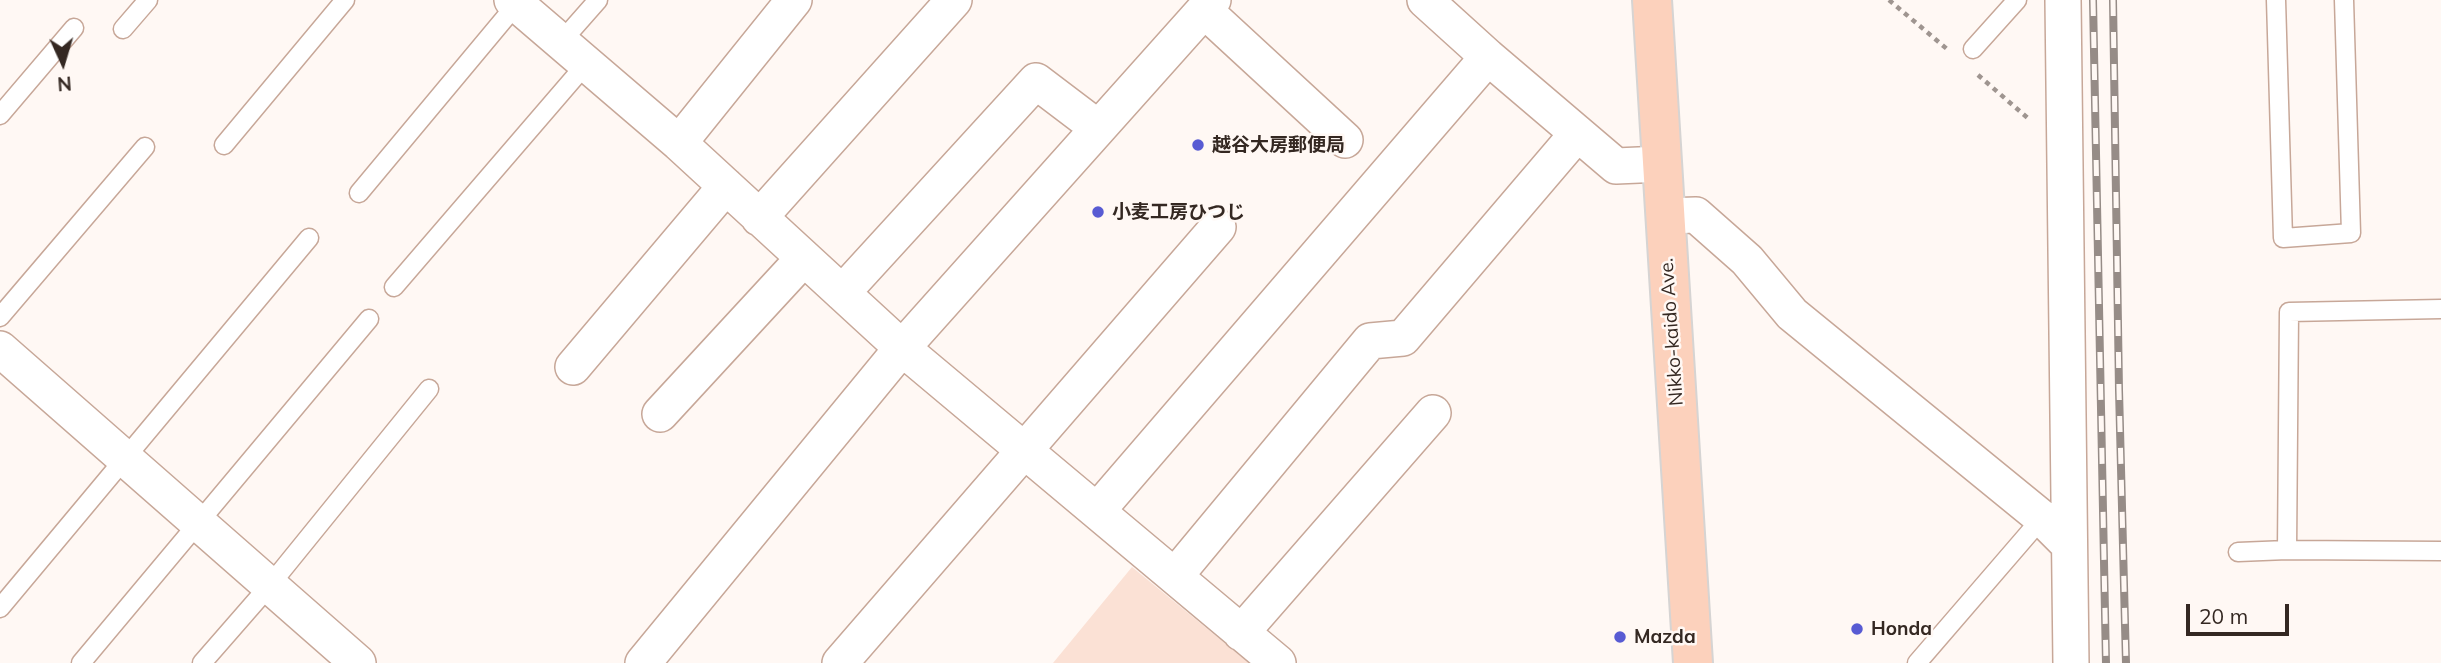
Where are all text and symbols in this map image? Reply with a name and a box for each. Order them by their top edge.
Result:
north arrow [28,28,98,98]
text: N [56,71,72,96]
place label: 越谷大房郵便局 [1212,134,1345,156]
marker: 越谷大房郵便局 [1190,137,1206,153]
place label: 小麦工房ひつじ [1112,201,1245,223]
marker: 小麦工房ひつじ [1090,204,1106,220]
street label: Nikko-kaido Ave. [1655,257,1689,407]
scale bar [2189,590,2292,634]
text: 20 m [2199,603,2248,629]
place label: Honda [1871,618,1932,640]
marker: Honda [1849,621,1865,637]
place label: Mazda [1634,626,1696,648]
marker: Mazda [1612,629,1628,645]

